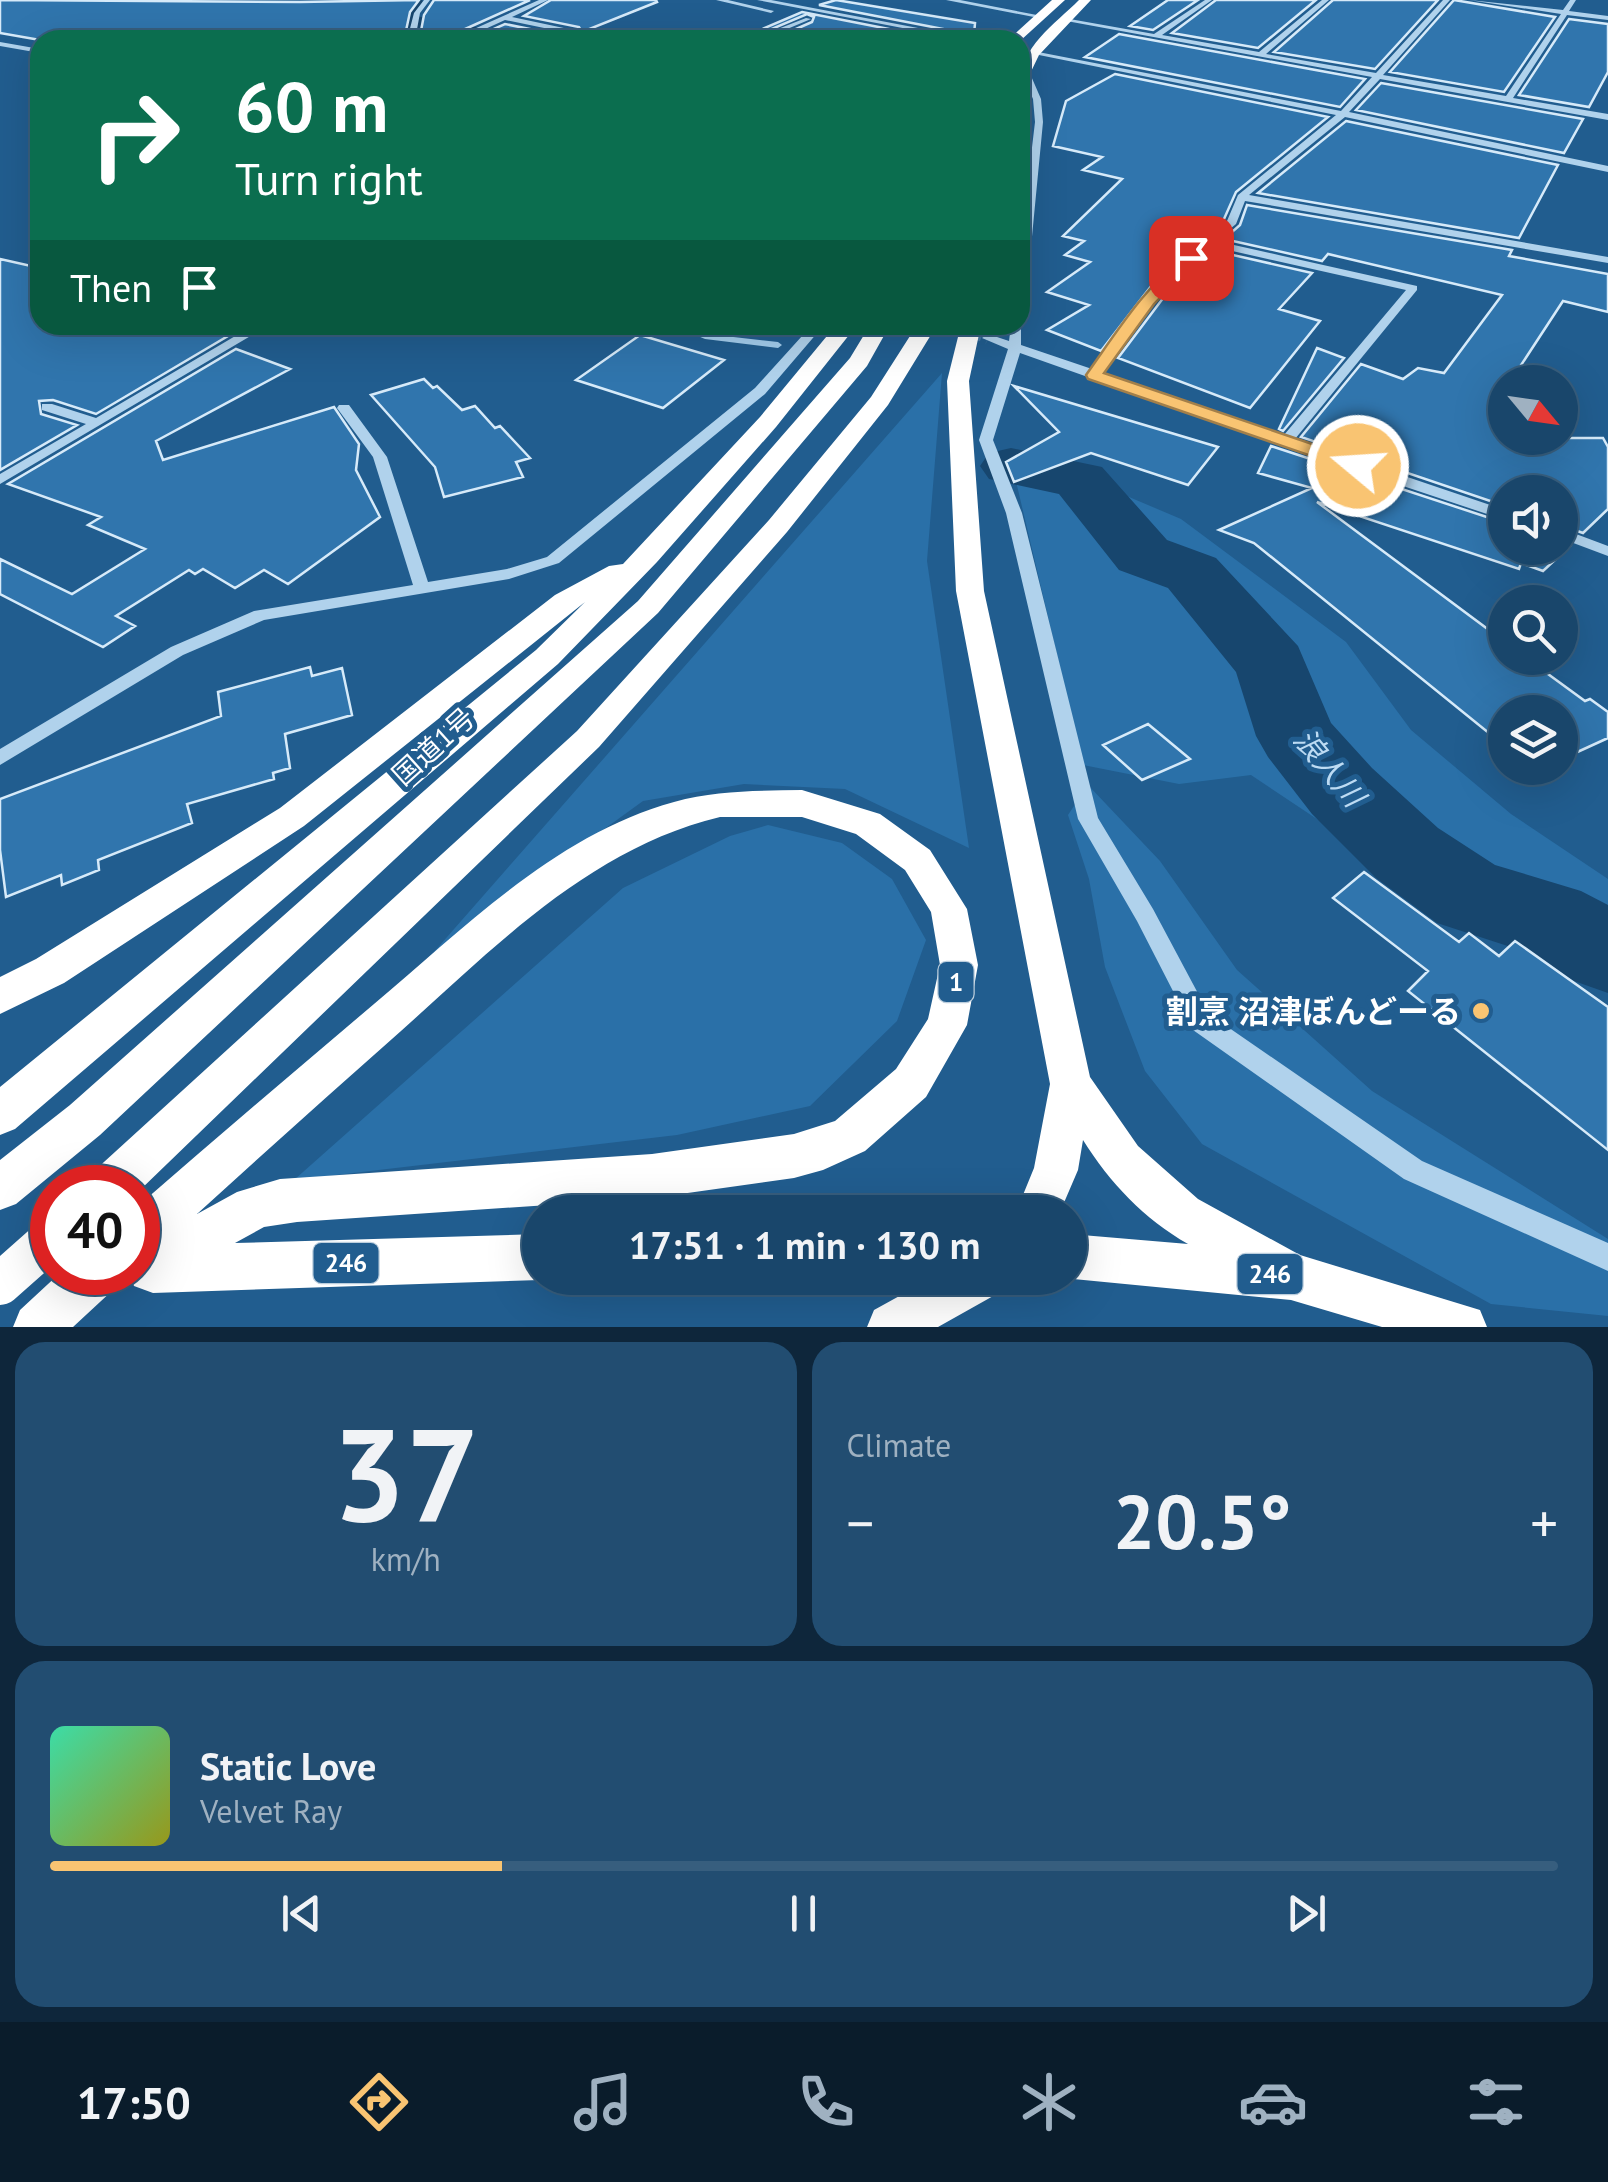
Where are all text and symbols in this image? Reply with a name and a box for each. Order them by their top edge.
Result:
text: 60 m [235,61,388,151]
icon: right [70,70,200,200]
text: Turn right [235,149,423,207]
pin [1149,216,1234,301]
icon: arrive [1164,231,1219,286]
icon: arrive [172,260,227,315]
text: Then [70,263,152,312]
north arrow [1488,365,1578,455]
map controls [1488,365,1578,785]
position arrow [1306,414,1410,518]
button: sound [1488,475,1578,565]
button: search [1488,585,1578,675]
button: layers [1488,695,1578,785]
street label: 国道1号 [384,699,482,793]
water label: 浪人川 [1286,720,1376,816]
road number: 1 [938,962,974,1002]
place label: 割烹 沼津ぼんどーる [1166,990,1461,1032]
marker: 割烹 沼津ぼんどーる [1470,1000,1492,1022]
speed limit sign: 40 [30,1165,160,1295]
text: 17:51 · 1 min · 130 m [629,1220,980,1269]
road number: 246 [314,1243,378,1283]
road number: 246 [1238,1254,1302,1294]
text: 37 [332,1389,479,1557]
text: Climate [847,1424,951,1466]
text: 20.5° [1113,1473,1292,1570]
text: − [847,1487,874,1558]
text: + [1530,1487,1558,1558]
text: km/h [371,1538,441,1580]
text: Static Love [200,1741,376,1790]
text: Velvet Ray [200,1790,342,1832]
icon: previous [274,1886,329,1941]
icon: pause [776,1886,831,1941]
icon: next [1279,1886,1334,1941]
icon: directions [344,2067,414,2137]
icon: music [568,2067,638,2137]
icon: phone [791,2067,861,2137]
icon: climate [1014,2067,1084,2137]
icon: car [1238,2067,1308,2137]
icon: filters [1461,2067,1531,2137]
text: 17:50 [77,2073,191,2131]

